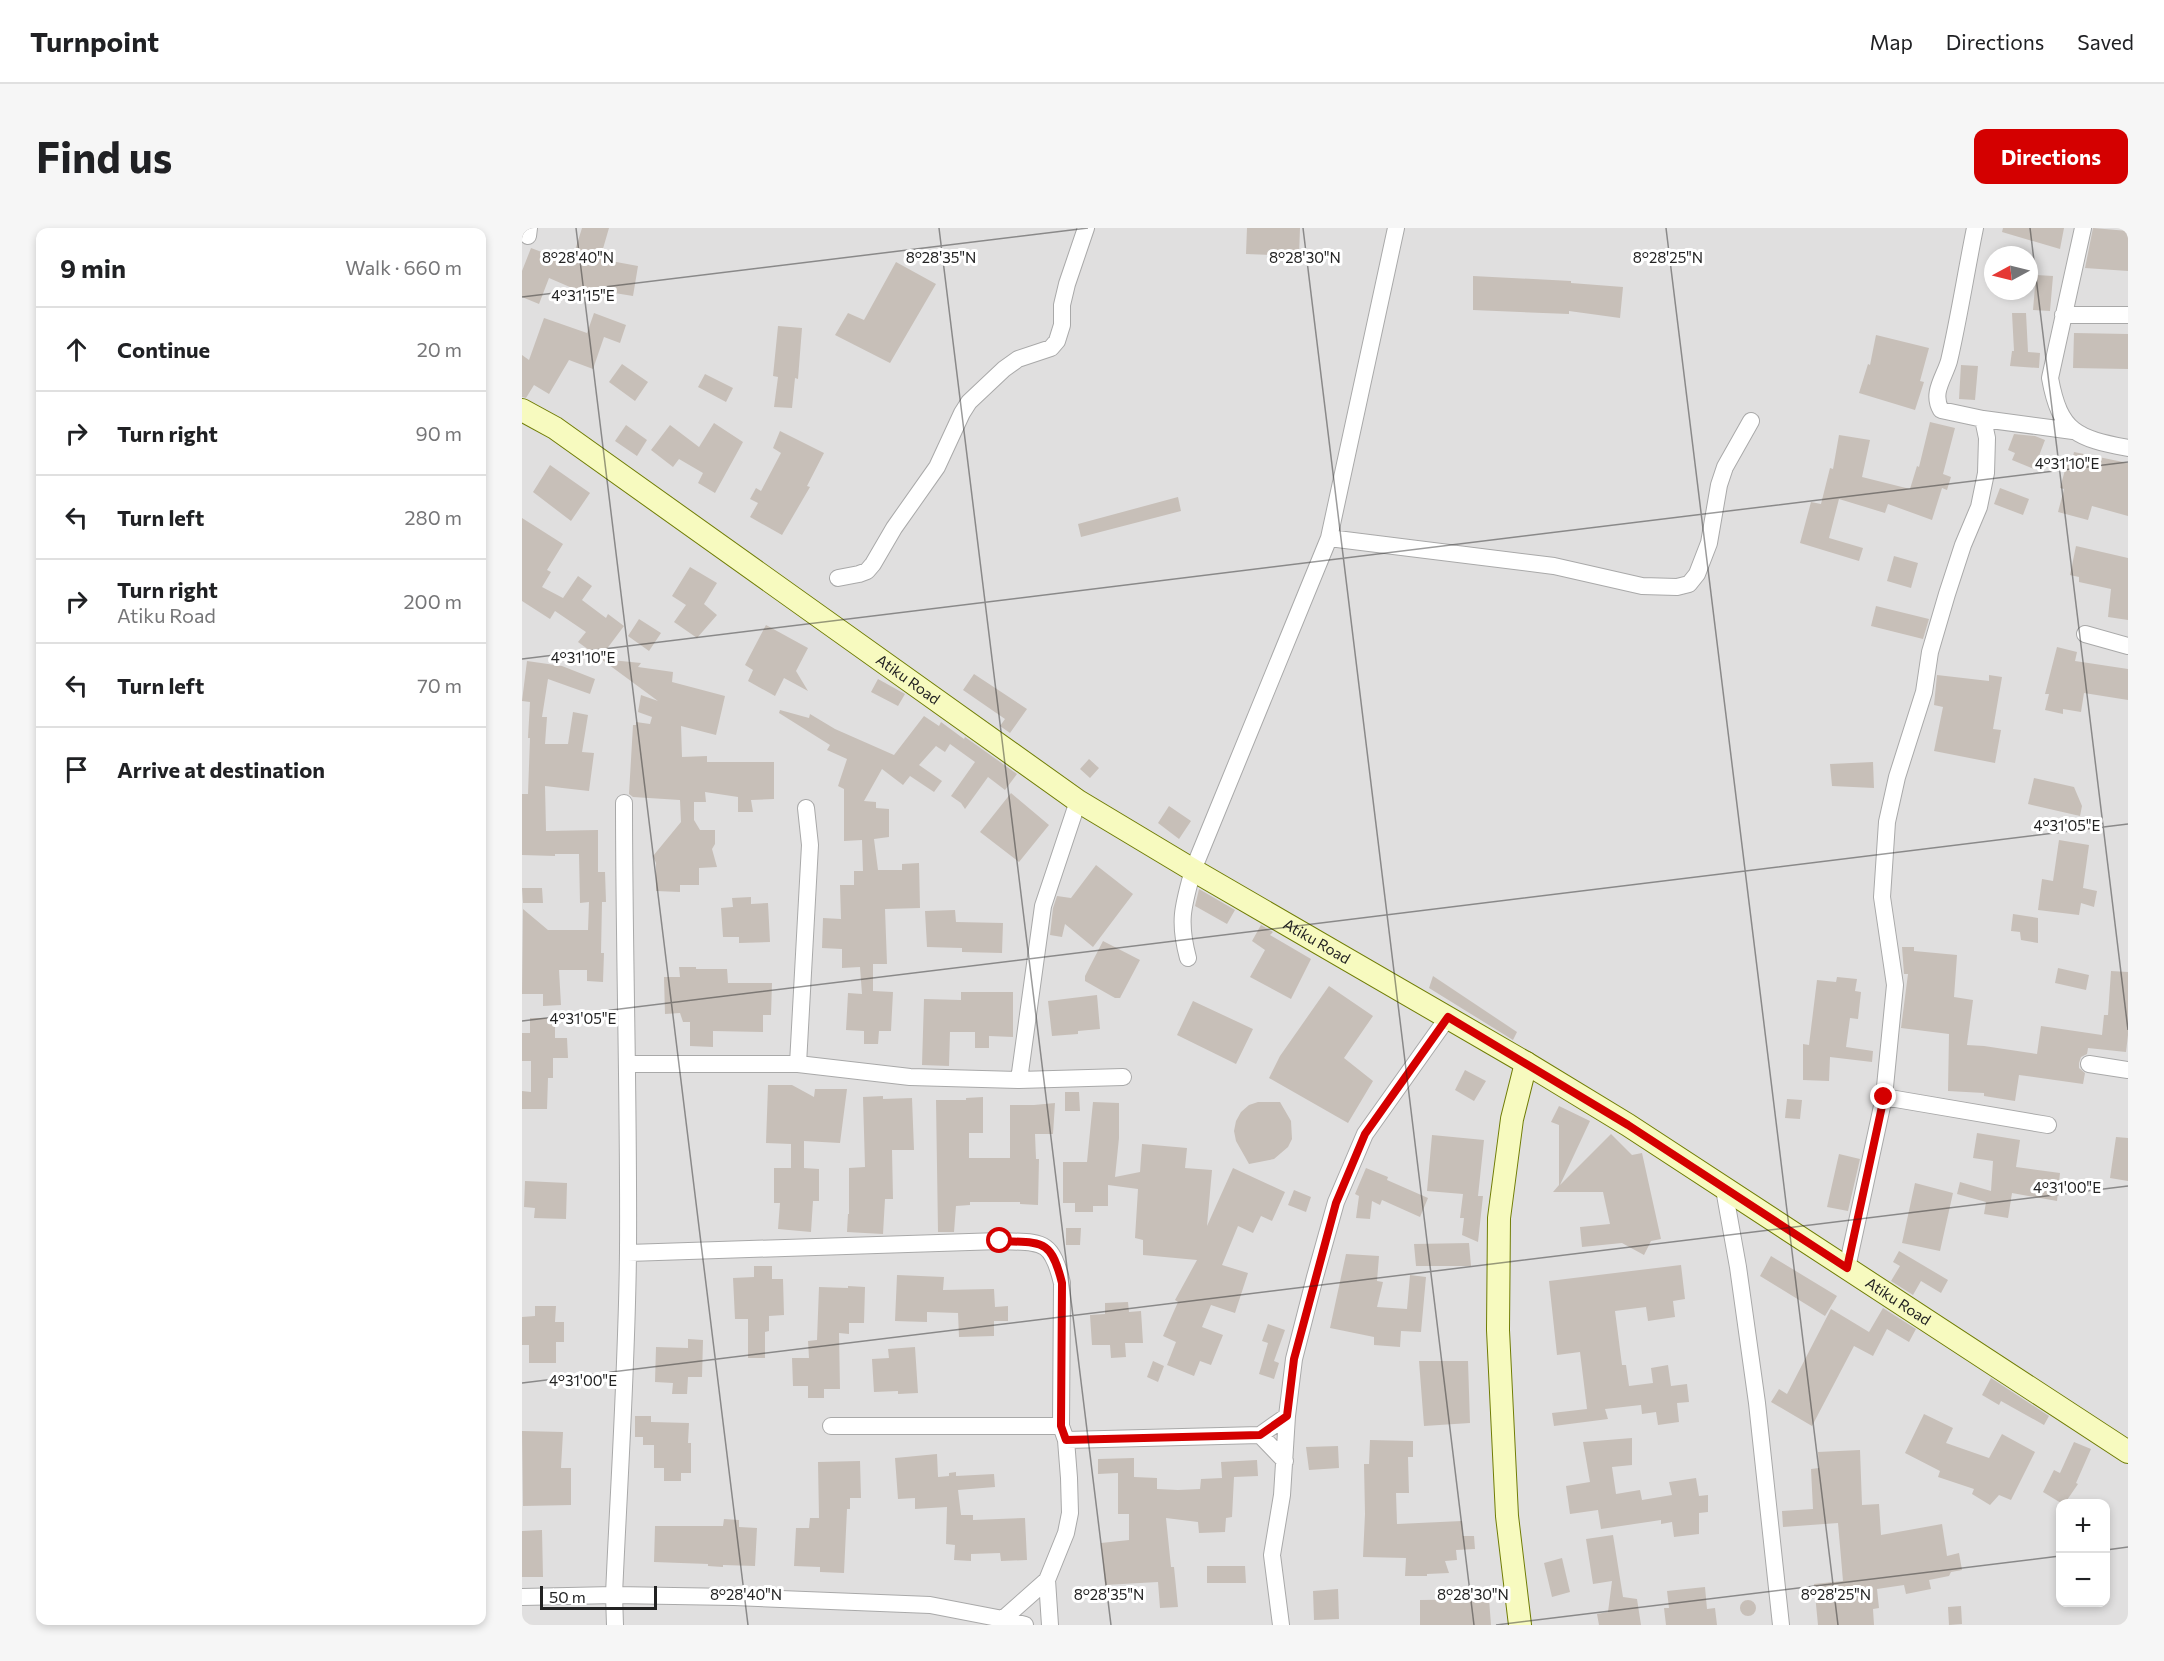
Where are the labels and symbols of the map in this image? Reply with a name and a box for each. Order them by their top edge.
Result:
north arrow [1984,246,2038,300]
text: 8°28'40"N [542,248,614,266]
text: 8°28'35"N [906,248,976,266]
text: 8°28'30"N [1269,248,1341,266]
text: 8°28'25"N [1633,248,1703,266]
text: 4°31'15"E [551,286,615,304]
text: 4°31'10"E [2035,454,2099,472]
text: 4°31'10"E [551,648,615,666]
street label: Atiku Road [873,650,944,708]
text: 4°31'05"E [2034,816,2101,834]
street label: Atiku Road [1281,914,1354,967]
text: 4°31'05"E [550,1009,617,1027]
route end [1870,1083,1896,1109]
text: 4°31'00"E [2033,1178,2101,1196]
route start [986,1227,1012,1253]
street label: Atiku Road [1863,1273,1935,1329]
text: 4°31'00"E [549,1371,617,1389]
scale bar [540,1583,657,1610]
text: 8°28'40"N [710,1585,782,1603]
text: 8°28'35"N [1074,1585,1144,1603]
text: 8°28'30"N [1437,1585,1509,1603]
text: 8°28'25"N [1801,1585,1871,1603]

